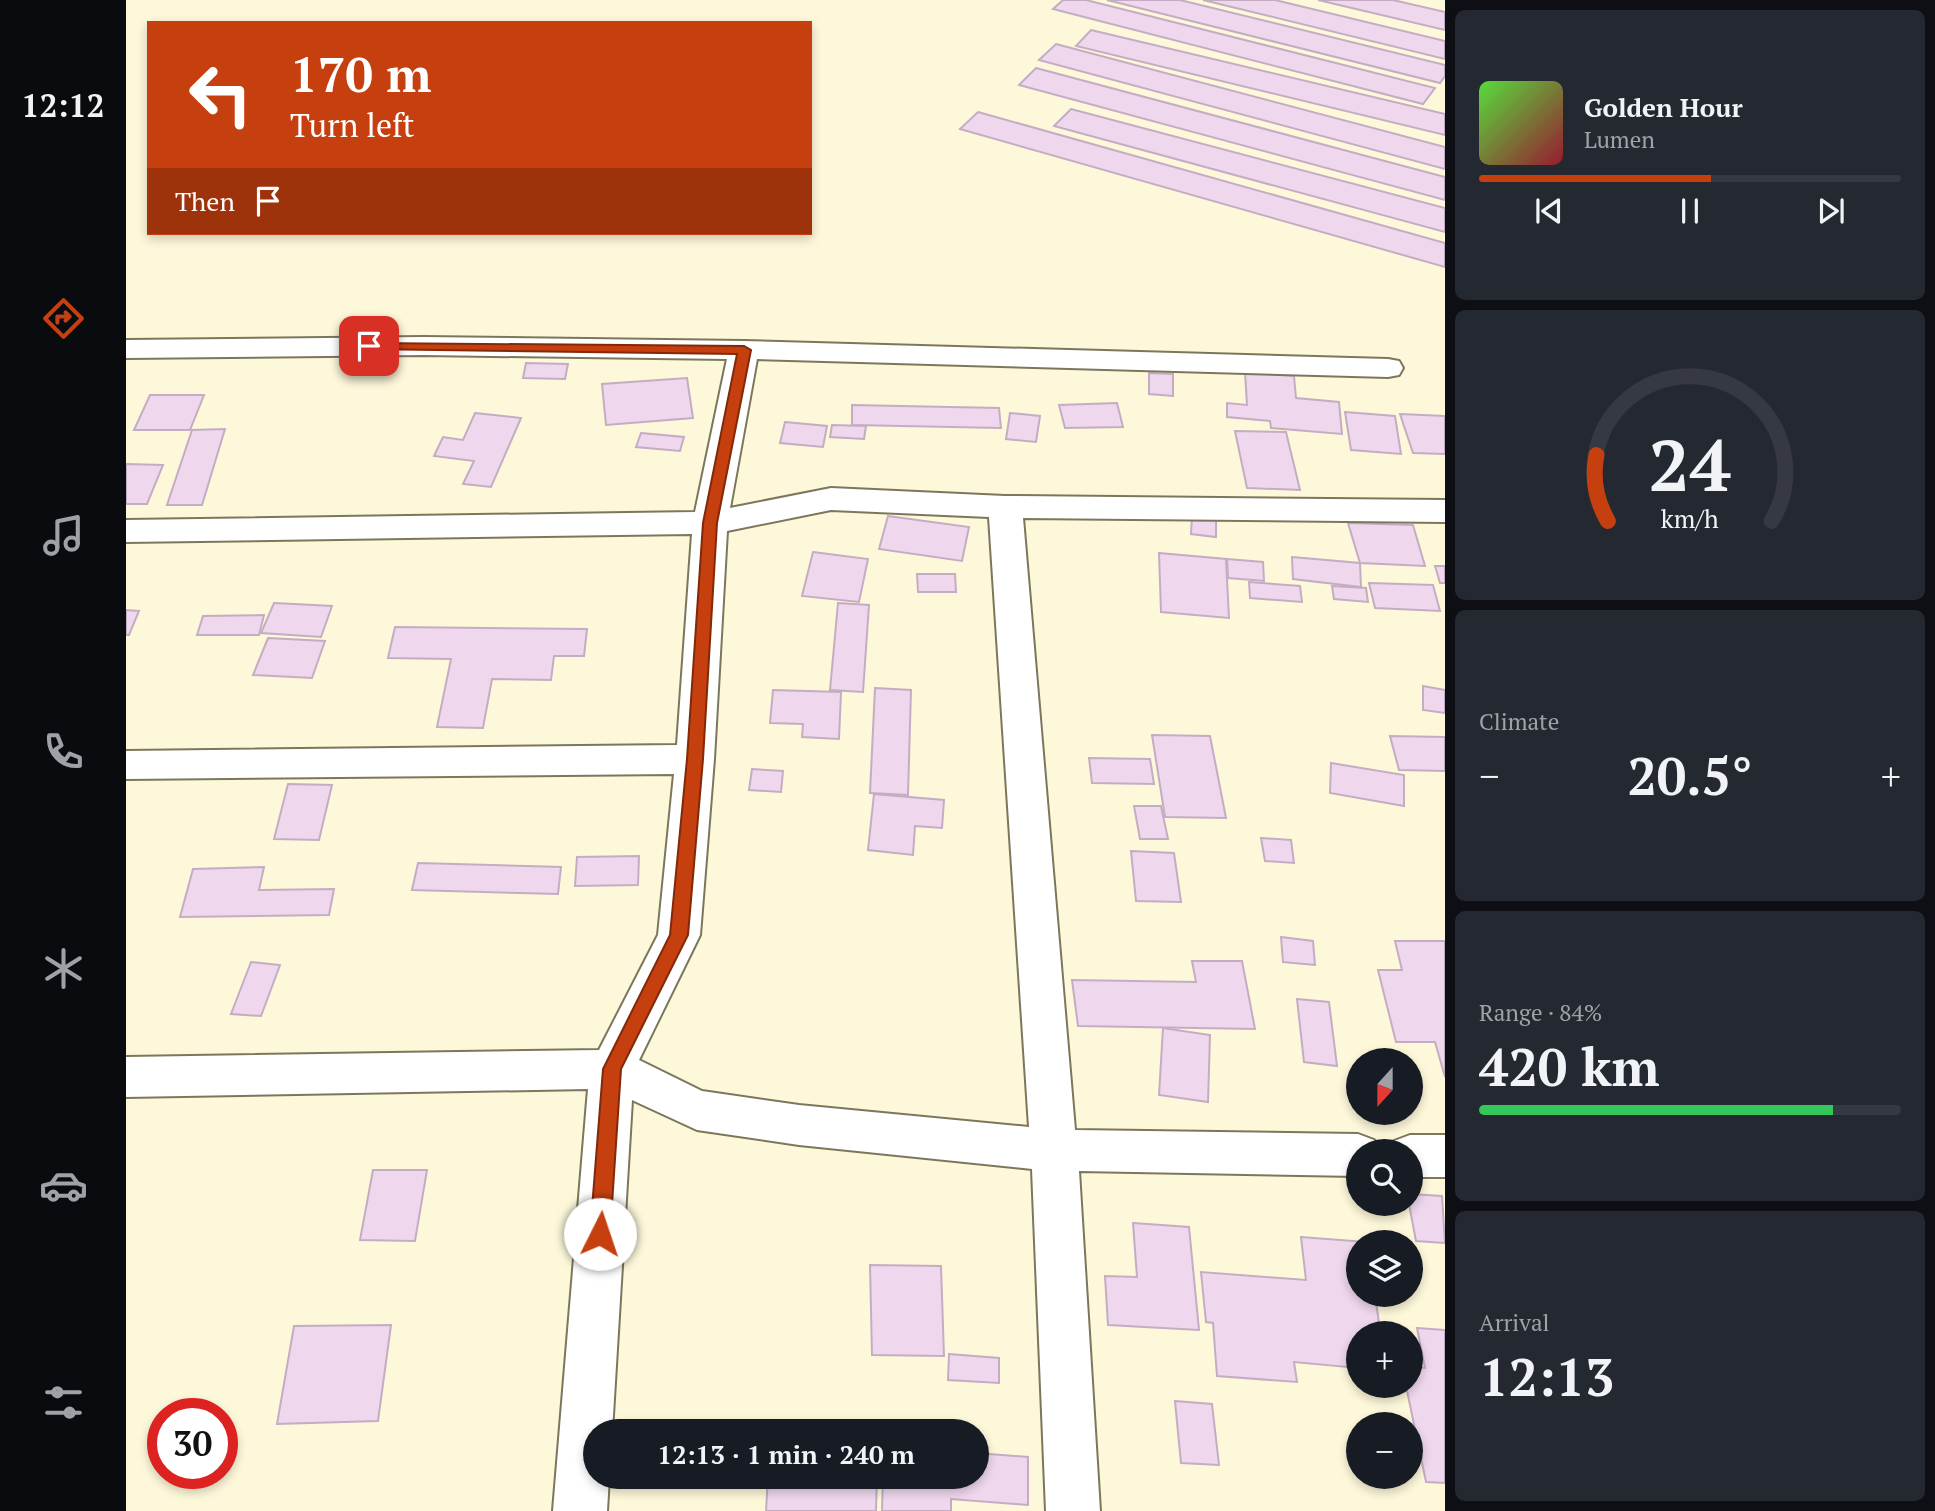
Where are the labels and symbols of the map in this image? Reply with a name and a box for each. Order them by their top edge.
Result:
pin [339,316,399,376]
north arrow [1346,1048,1423,1125]
position arrow [563,1197,637,1271]
speed limit sign: 30 [147,1398,238,1489]

